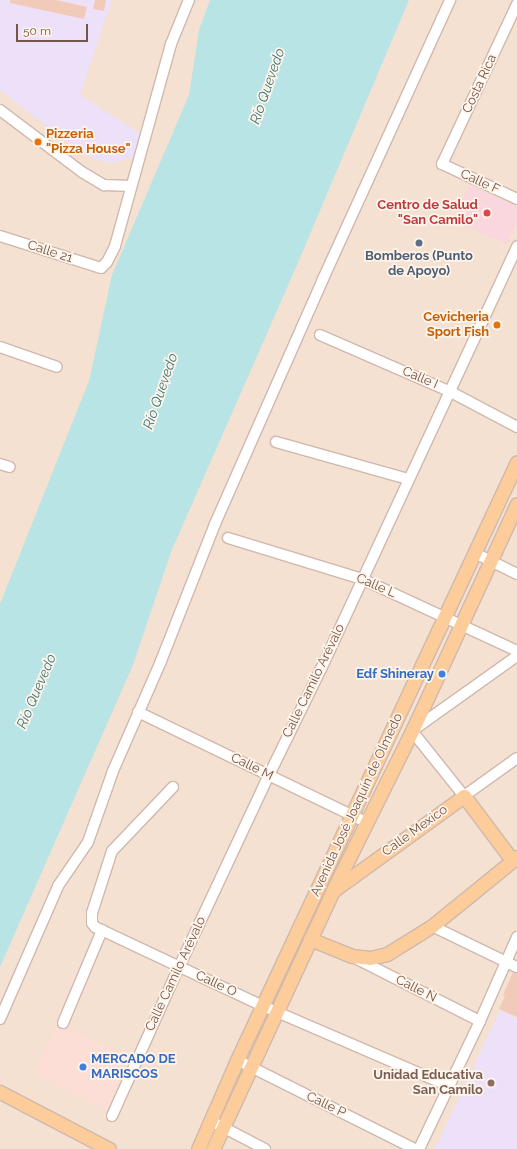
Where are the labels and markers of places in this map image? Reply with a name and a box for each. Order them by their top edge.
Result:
place label: Pizzeria "Pizza House" [46,127,131,158]
marker: Pizzeria "Pizza House" [33,137,43,147]
place label: Centro de Salud "San Camilo" [377,198,478,229]
marker: Centro de Salud "San Camilo" [481,207,493,219]
marker: Bomberos (Punto de Apoyo) [414,238,424,248]
place label: Bomberos (Punto de Apoyo) [365,249,473,280]
place label: Cevicheria Sport Fish [423,310,489,341]
marker: Cevicheria Sport Fish [492,320,502,330]
place label: Edf Shineray [356,666,434,682]
marker: Edf Shineray [437,669,447,679]
place label: MERCADO DE MARISCOS [91,1052,176,1083]
marker: MERCADO DE MARISCOS [78,1062,88,1072]
place label: Unidad Educativa San Camilo [373,1068,483,1099]
marker: Unidad Educativa San Camilo [486,1078,496,1088]

